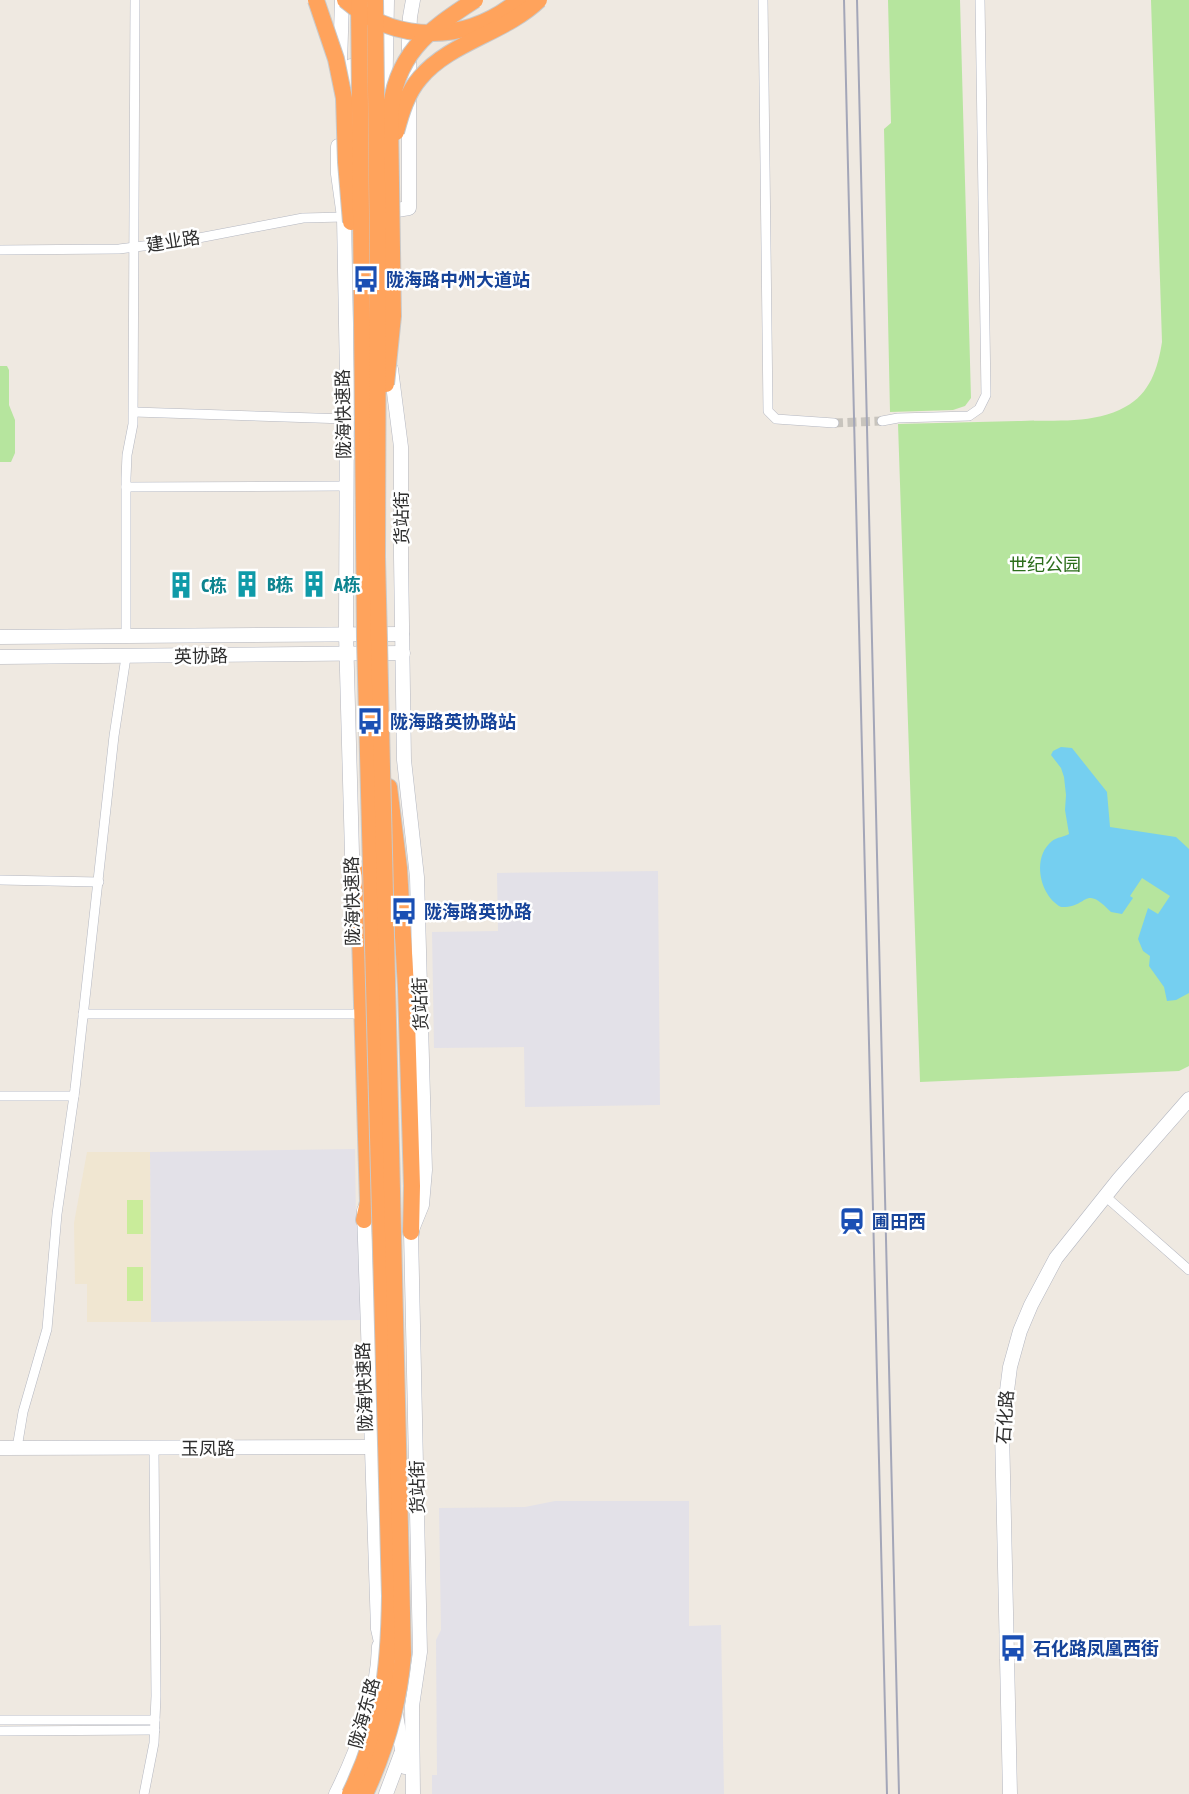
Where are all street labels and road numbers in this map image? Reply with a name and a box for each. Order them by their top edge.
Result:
street label: 建业路 [145,226,201,256]
street label: 陇海快速路 [332,369,354,459]
street label: 货站街 [391,491,412,545]
street label: 英协路 [174,645,228,667]
street label: 陇海快速路 [341,856,363,946]
street label: 货站街 [409,977,431,1031]
street label: 陇海快速路 [352,1342,376,1432]
street label: 石化路 [993,1389,1017,1445]
street label: 玉凤路 [181,1438,235,1459]
street label: 货站街 [406,1460,428,1514]
street label: 陇海东路 [345,1676,383,1750]

